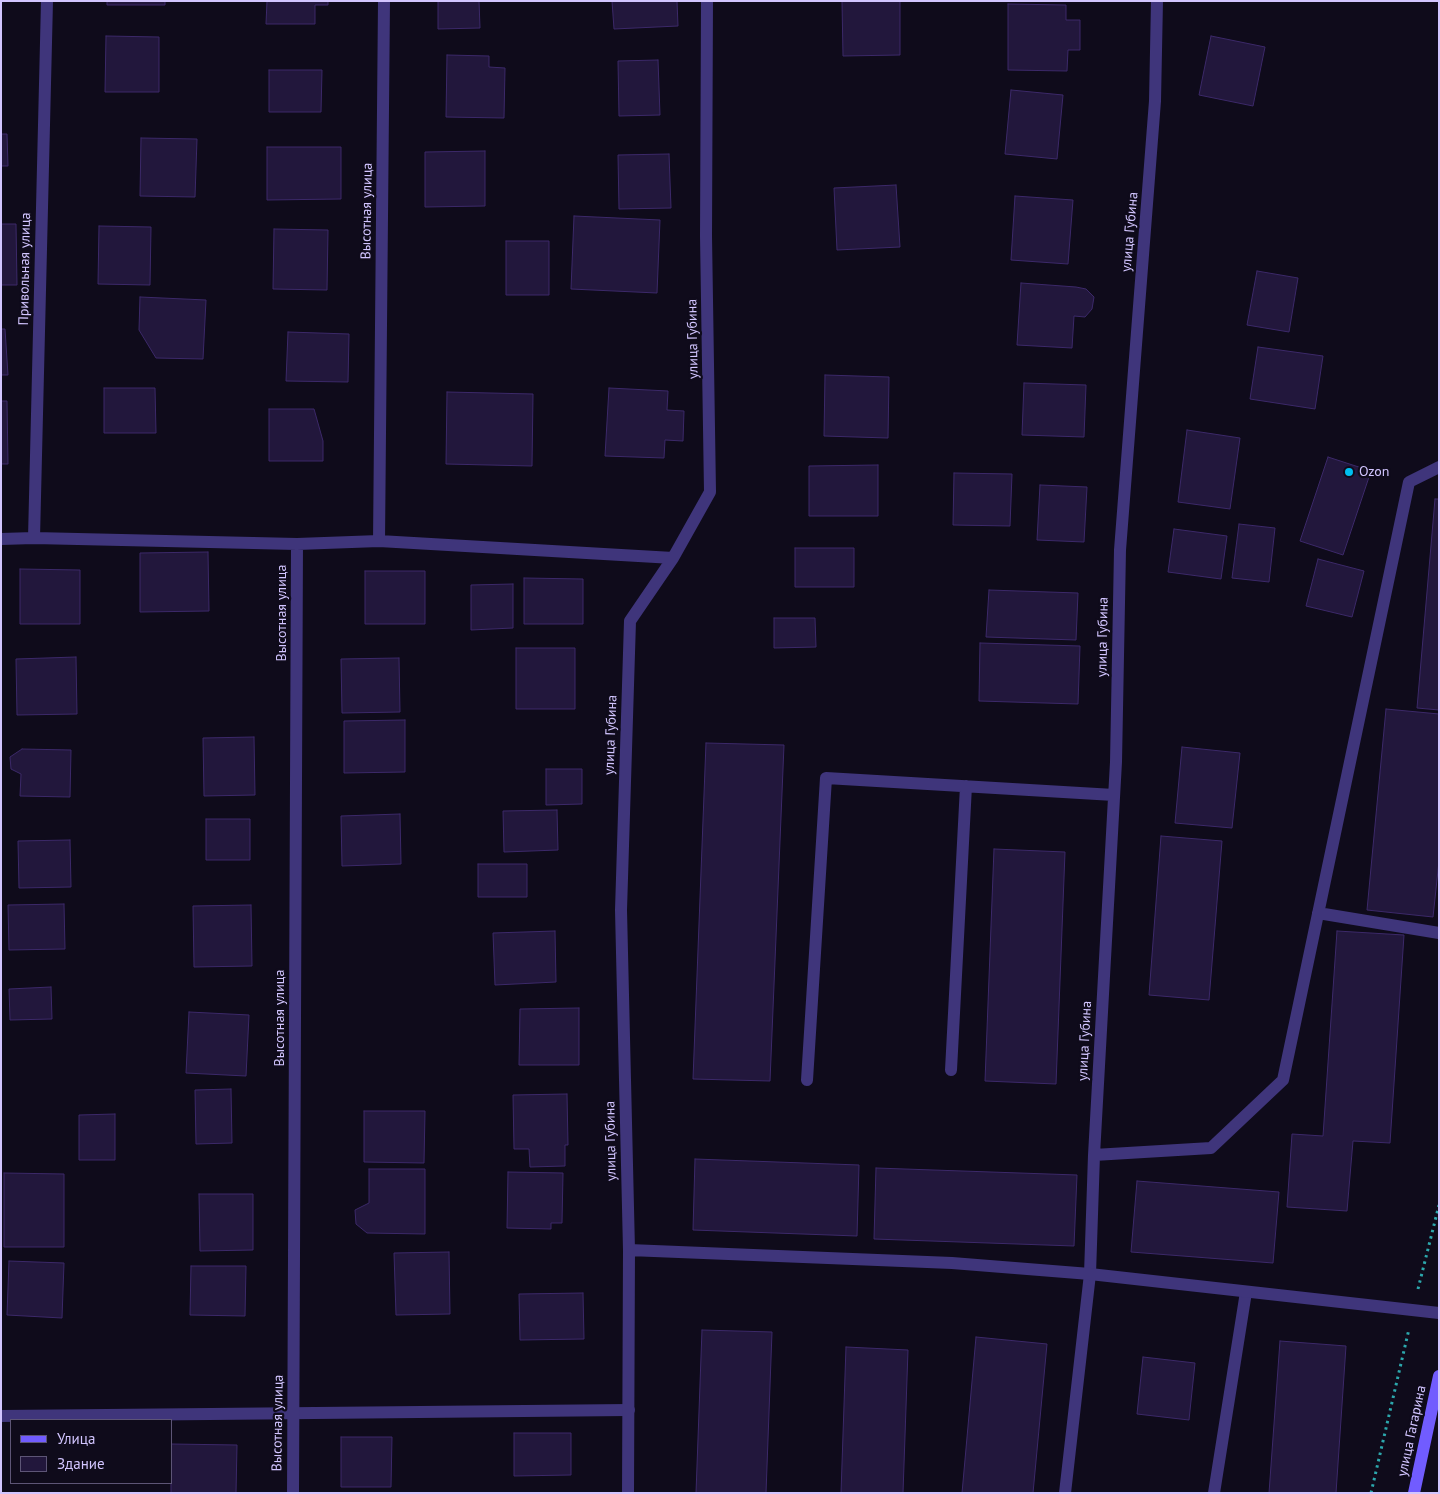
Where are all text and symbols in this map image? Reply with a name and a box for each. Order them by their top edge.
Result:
street label: Высотная улица [358,162,376,260]
street label: улица Губина [1118,191,1142,273]
street label: Привольная улица [16,212,34,326]
street label: улица Губина [684,299,702,379]
place label: Ozon [1359,464,1389,480]
marker: Ozon [1343,466,1355,478]
street label: Высотная улица [274,565,290,661]
street label: улица Губина [1094,597,1112,677]
street label: улица Губина [601,695,621,775]
street label: Высотная улица [272,970,288,1066]
street label: улица Губина [1075,1001,1095,1081]
street label: улица Губина [602,1101,620,1181]
street label: Высотная улица [269,1374,287,1472]
street label: улица Гагарина [1394,1384,1430,1478]
legend [10,1419,172,1484]
text: Улица [57,1429,95,1448]
text: Здание [57,1454,105,1473]

